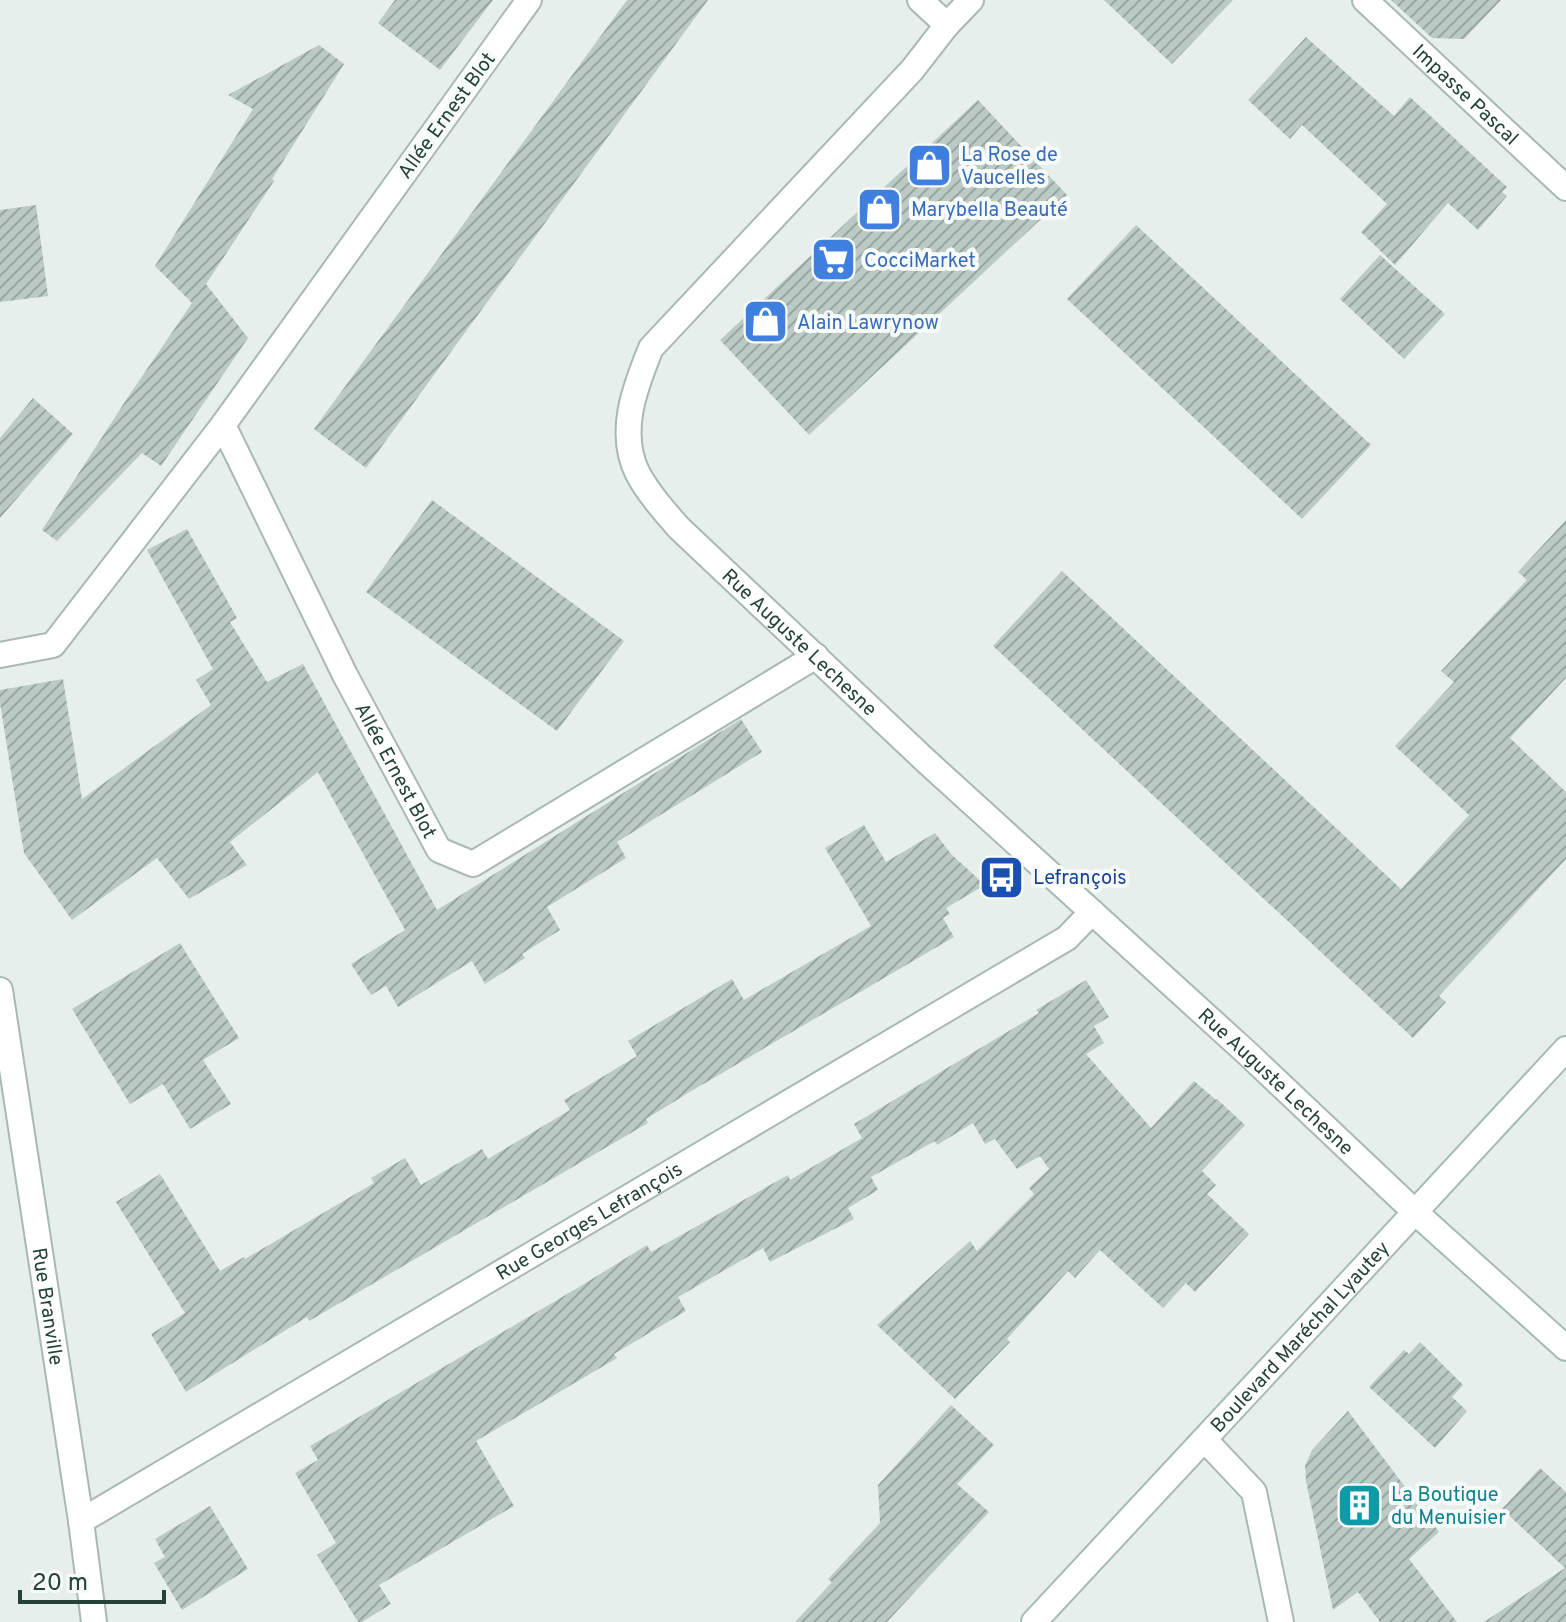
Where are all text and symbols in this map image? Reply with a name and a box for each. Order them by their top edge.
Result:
street label: Impasse Pascal [1406,40,1523,152]
street label: Allée Ernest Blot [393,48,502,185]
shop icon: La Rose de Vaucelles [906,142,954,190]
place label: La Rose de Vaucelles [961,143,1058,192]
shop icon: Marybella Beauté [856,185,904,233]
place label: Marybella Beauté [911,198,1068,224]
supermarket icon: CocciMarket [809,236,857,284]
place label: CocciMarket [864,249,976,275]
shop icon: Alain Lawrynow [742,298,790,346]
place label: Alain Lawrynow [797,311,939,337]
street label: Rue Auguste Lechesne [715,564,882,723]
street label: Allée Ernest Blot [347,699,441,844]
bus stop icon: Lefrançois [978,853,1026,901]
place label: Lefrançois [1033,866,1127,892]
street label: Rue Auguste Lechesne [1191,1003,1358,1162]
street label: Rue Georges Lefrançois [492,1157,688,1288]
street label: Boulevard Maréchal Lyautey [1206,1237,1396,1439]
street label: Rue Branville [24,1246,68,1367]
building icon: La Boutique du Menuisier [1336,1481,1384,1529]
place label: La Boutique du Menuisier [1391,1483,1506,1532]
scale bar [20,1554,164,1604]
text: 20 m [32,1569,88,1599]

